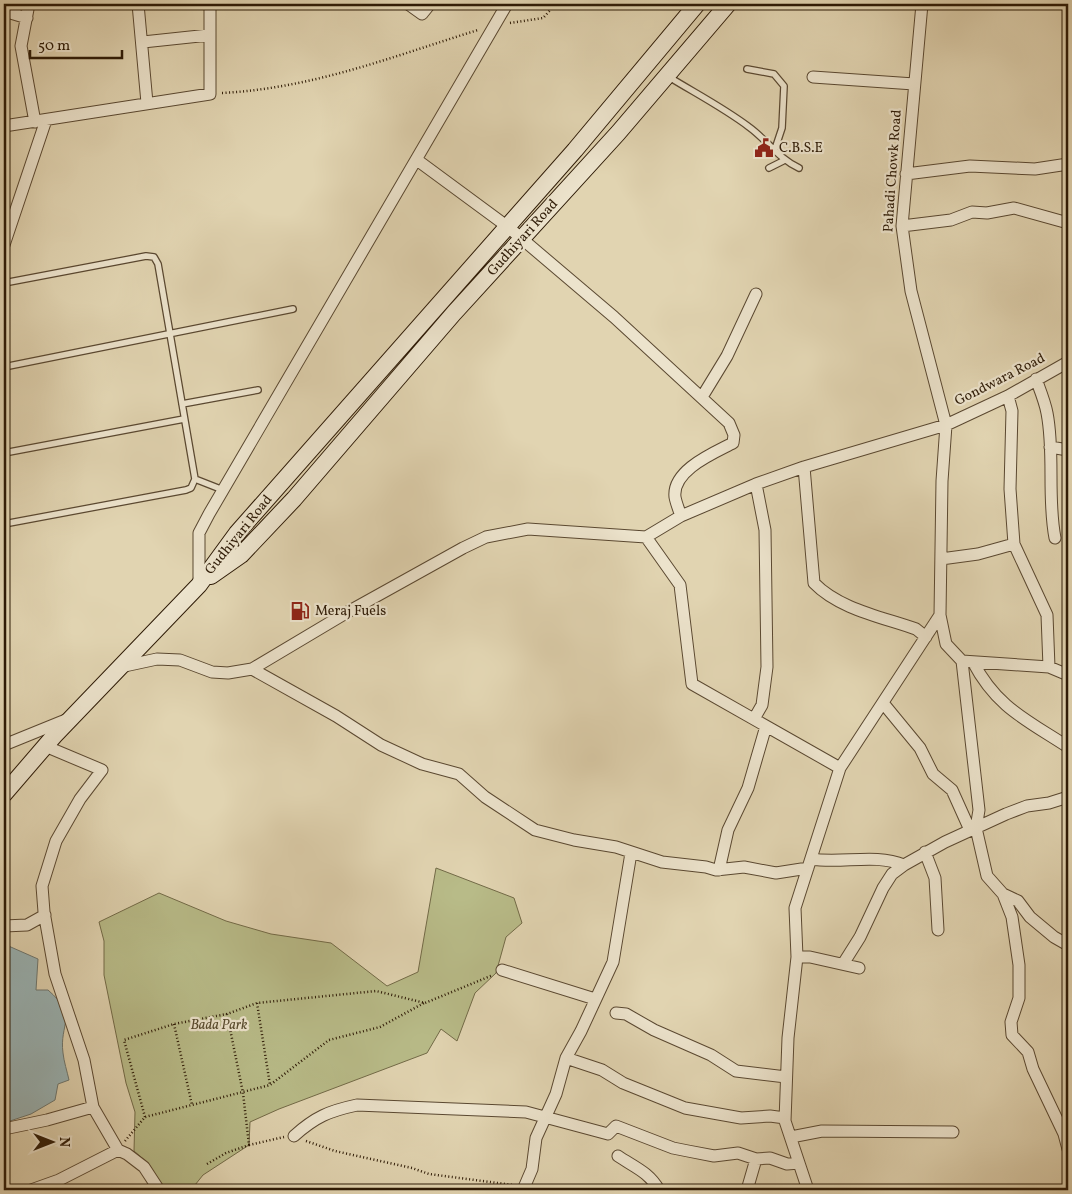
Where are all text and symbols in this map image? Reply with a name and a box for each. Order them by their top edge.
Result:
scale bar [30,28,122,60]
text: 50 m [38,36,70,57]
street label: Pahadi Chowk Road [879,109,907,233]
public building icon: C.B.S.E [753,137,775,159]
place label: C.B.S.E [779,139,823,158]
street label: Gudhiyari Road [483,195,563,281]
street label: Gondwara Road [952,349,1049,411]
street label: Gudhiyari Road [201,491,277,579]
fuel station icon: Meraj Fuels [289,600,311,622]
place label: Meraj Fuels [315,602,386,621]
park label: Bada Park [190,1016,248,1035]
north arrow [28,1116,78,1166]
text: N [54,1137,73,1147]

